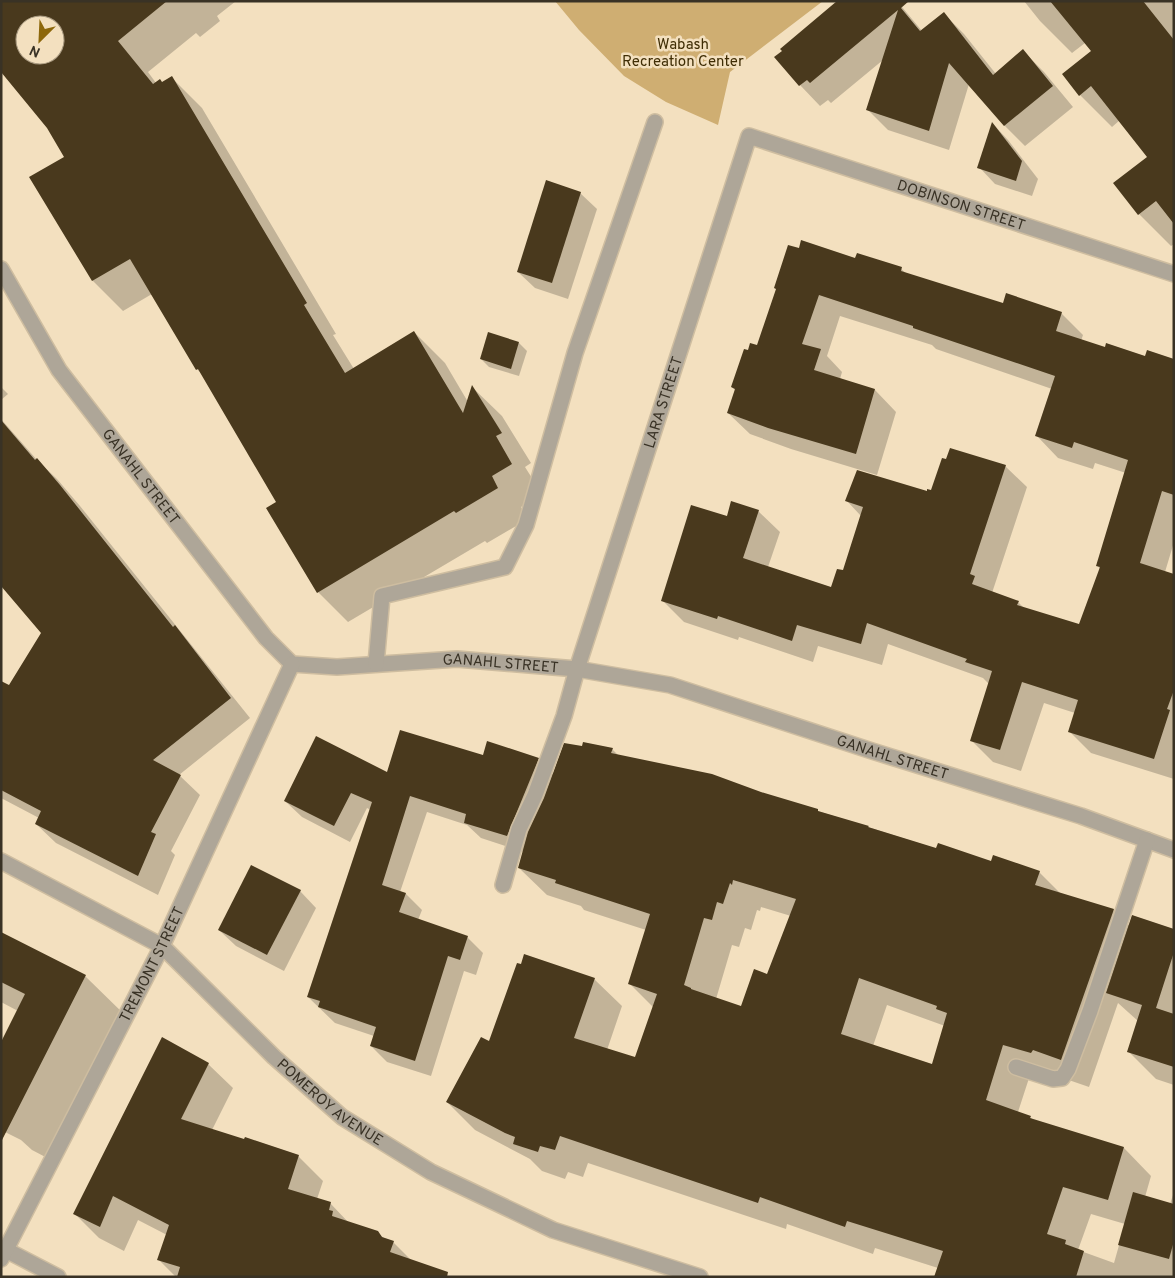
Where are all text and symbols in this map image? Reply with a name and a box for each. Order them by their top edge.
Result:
north arrow [15,15,65,65]
park label: Wabash Recreation Center [622,36,744,72]
text: N [27,41,43,60]
street label: DOBINSON STREET [894,177,1027,236]
street label: LARA STREET [641,354,688,451]
street label: GANAHL STREET [97,426,183,529]
street label: GANAHL STREET [442,651,559,678]
street label: GANAHL STREET [834,732,950,785]
street label: TREMONT STREET [116,904,190,1026]
street label: POMEROY AVENUE [272,1056,386,1151]

